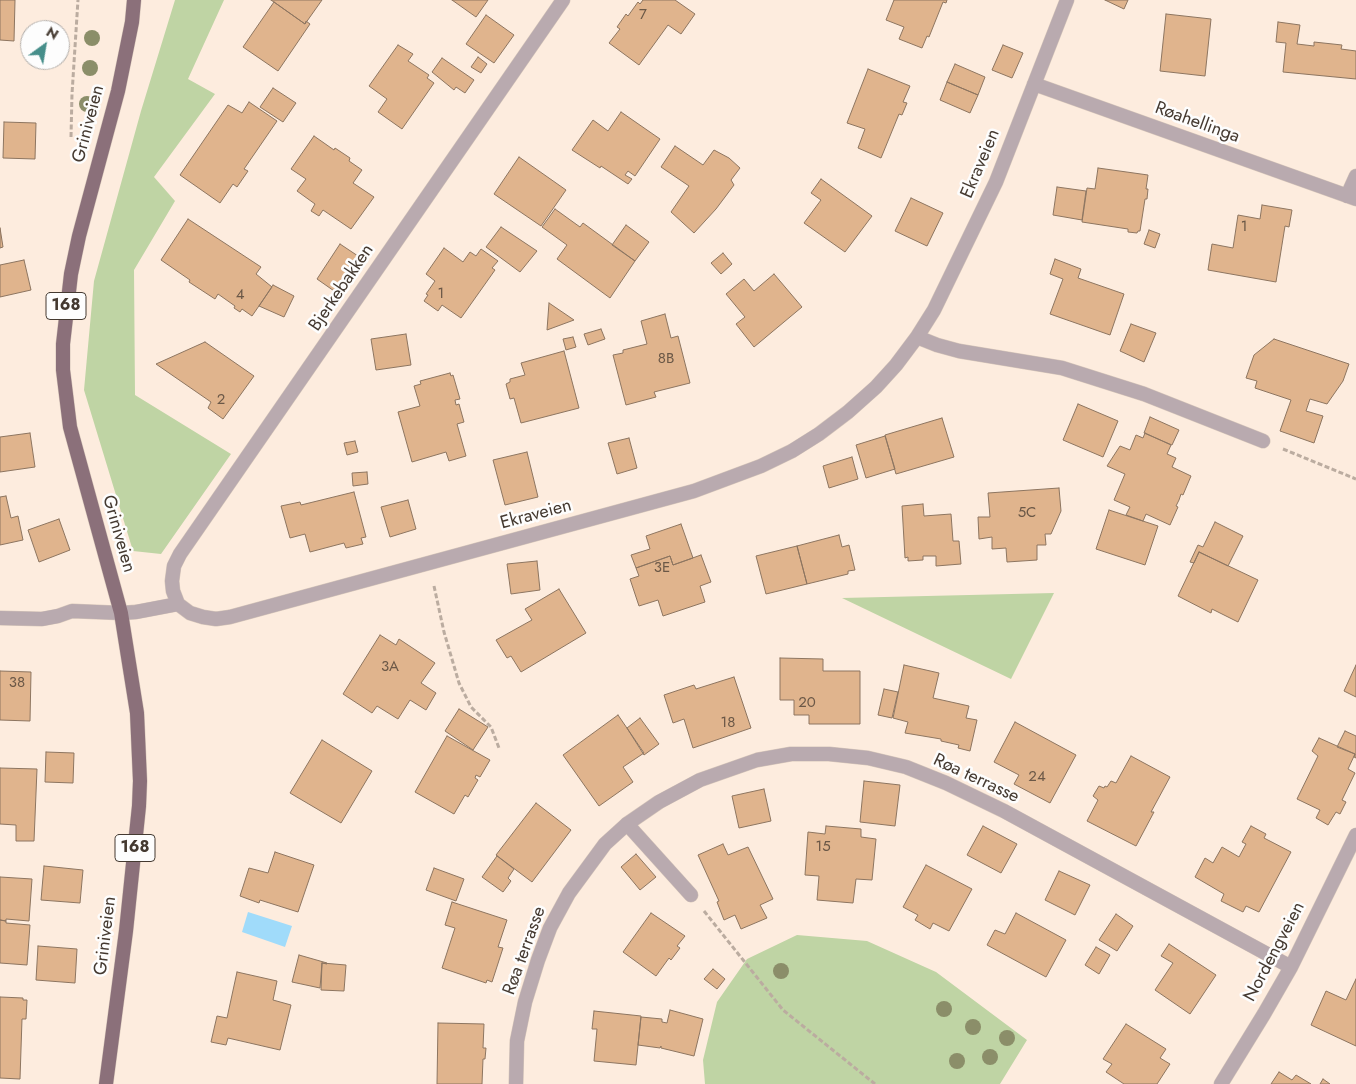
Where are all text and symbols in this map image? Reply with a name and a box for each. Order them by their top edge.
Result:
house number: 7 [639,6,647,24]
north arrow [20,20,70,70]
text: N [42,22,62,45]
street label: Griniveien [68,83,110,165]
street label: Røahellinga [1152,98,1242,148]
street label: Ekraveien [957,126,1005,202]
house number: 1 [1241,218,1247,236]
street label: Bjerkebakken [305,240,379,336]
house number: 1 [438,285,444,303]
house number: 4 [236,286,244,304]
road number: 168 [46,292,86,320]
house number: 8B [658,350,674,368]
house number: 2 [217,391,225,409]
street label: Griniveien [97,493,139,575]
street label: Ekraveien [498,495,574,535]
house number: 5C [1018,504,1036,522]
house number: 3E [654,559,670,577]
house number: 3A [381,658,399,676]
house number: 38 [9,674,25,692]
house number: 20 [798,694,816,712]
house number: 18 [721,714,735,732]
street label: Røa terrasse [930,750,1022,808]
house number: 24 [1028,768,1046,786]
road number: 168 [115,834,155,861]
house number: 15 [815,838,831,856]
street label: Griniveien [90,895,122,977]
street label: Nordengveien [1240,899,1310,1005]
street label: Røa terrasse [499,904,551,998]

